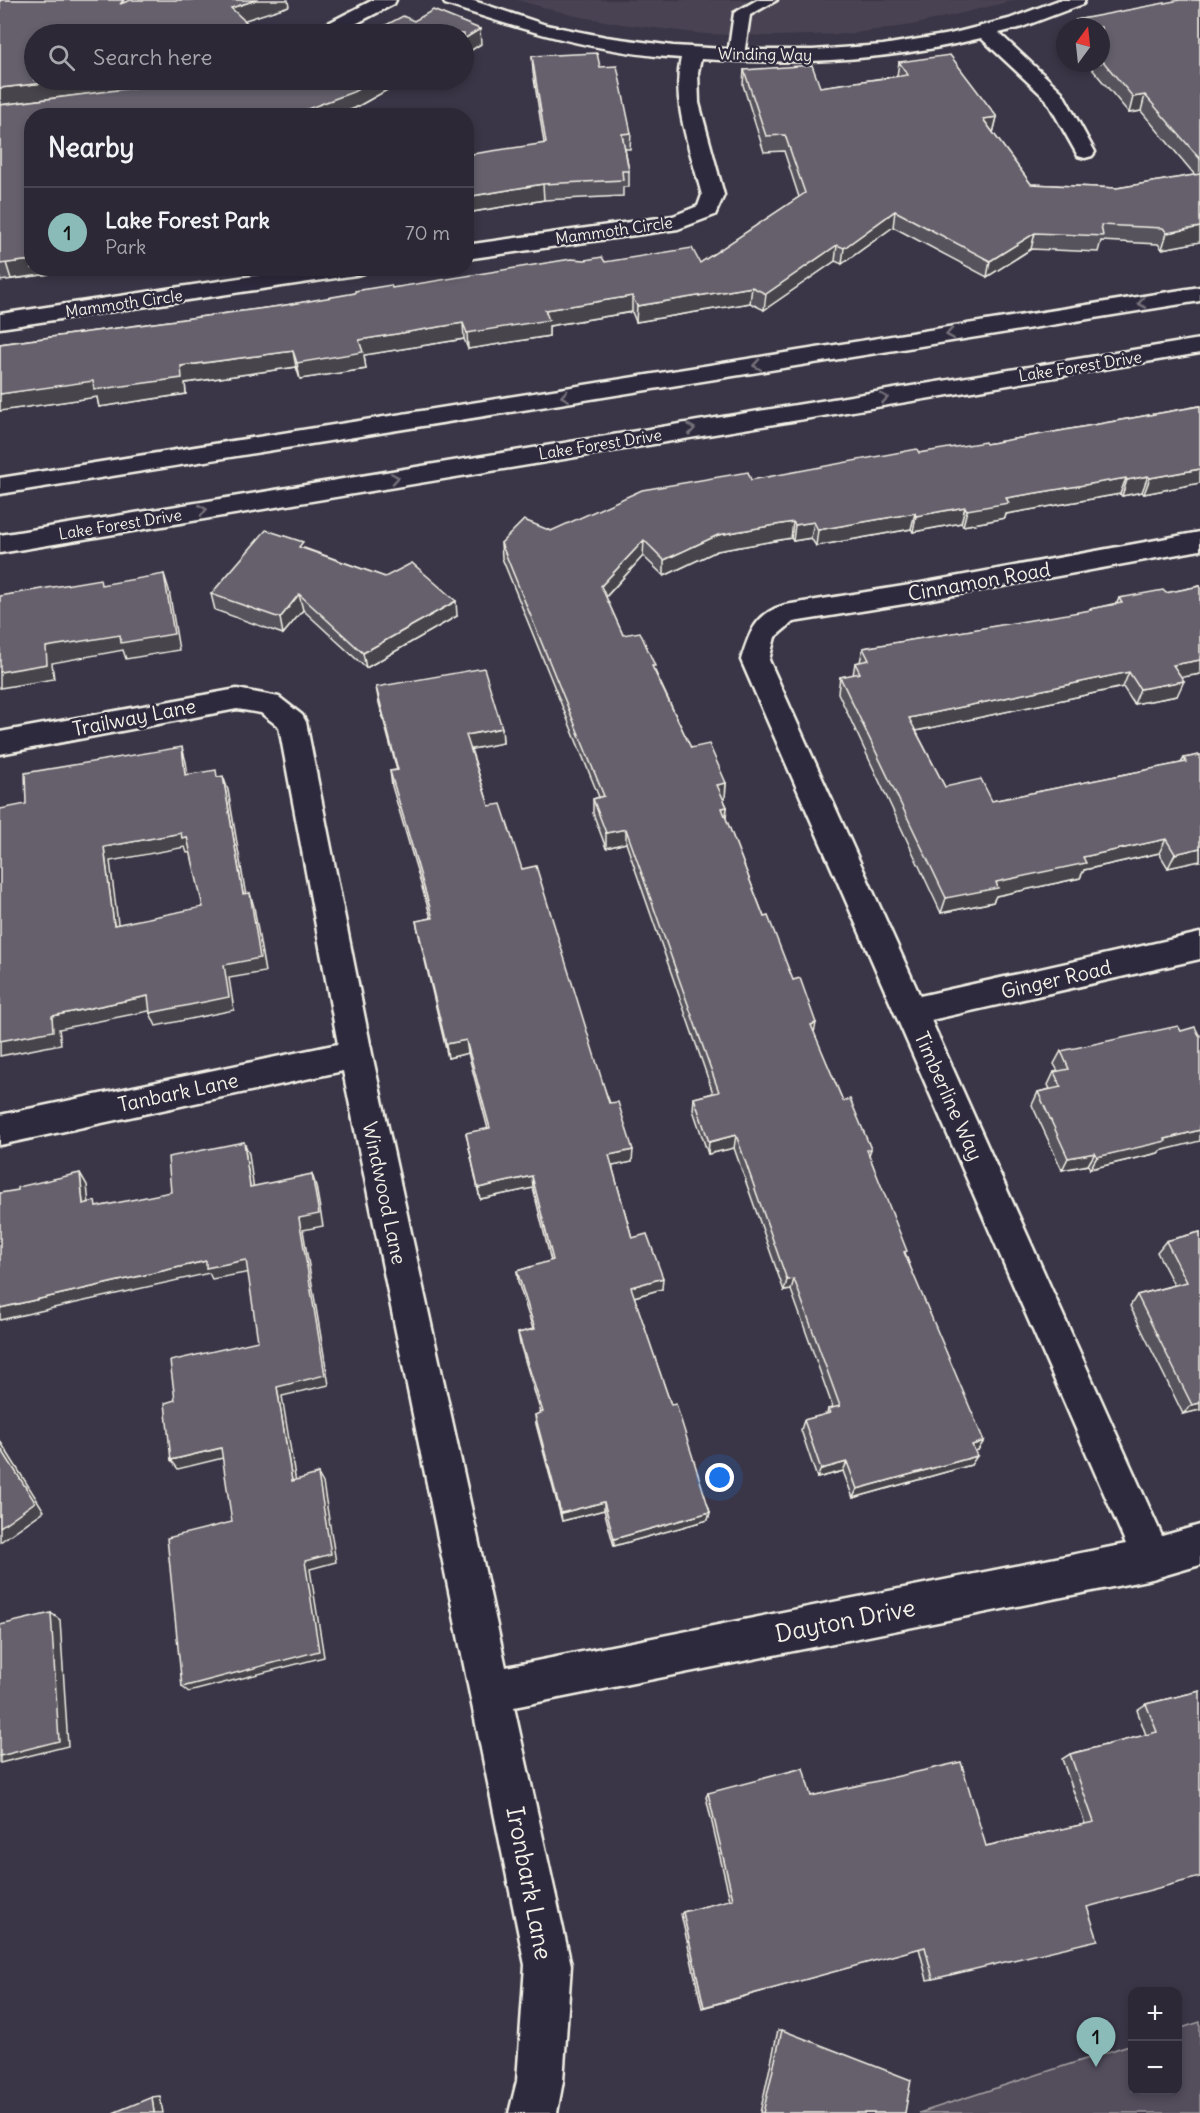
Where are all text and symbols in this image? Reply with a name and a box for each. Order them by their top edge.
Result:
north arrow [1056,18,1110,72]
search box [24,24,474,90]
icon: search [45,41,78,74]
text: Search here [93,43,212,71]
street label: Winding Way [718,43,812,65]
text: Nearby [48,131,134,164]
text: Lake Forest Park [105,206,270,234]
street label: Mammoth Circle [554,212,674,248]
text: 1 [64,220,71,245]
text: 70 m [405,220,450,245]
text: Park [105,234,146,259]
street label: Mammoth Circle [64,285,184,321]
one-way arrow [1138,296,1148,309]
one-way arrow [945,327,955,340]
street label: Lake Forest Drive [1017,346,1143,386]
one-way arrow [753,358,762,370]
one-way arrow [560,389,569,401]
one-way arrow [879,392,888,404]
street label: Lake Forest Drive [537,424,663,464]
one-way arrow [686,424,696,436]
one-way arrow [390,473,400,485]
street label: Lake Forest Drive [57,504,183,544]
one-way arrow [197,504,207,517]
street label: Cinnamon Road [906,556,1052,606]
street label: Trailway Lane [70,693,198,741]
street label: Ginger Road [998,954,1114,1004]
street label: Timberline Way [909,1028,989,1164]
street label: Tanbark Lane [116,1067,240,1117]
street label: Windwood Lane [358,1119,412,1267]
your location [705,1463,734,1492]
street label: Dayton Drive [772,1592,918,1648]
street label: Ironbark Lane [500,1804,560,1962]
map controls [1128,1987,1182,2095]
button: + [1128,1987,1182,2041]
pin: 1 [1076,2018,1116,2067]
button: − [1128,2041,1182,2095]

